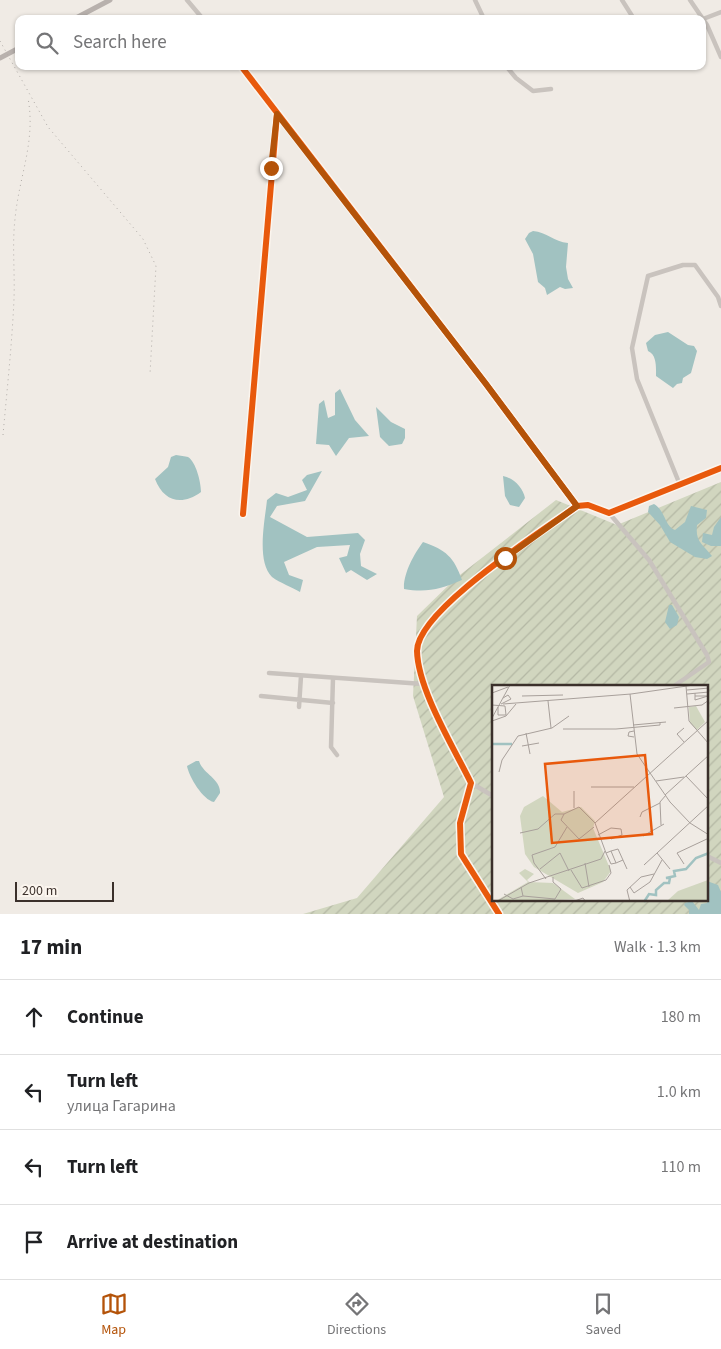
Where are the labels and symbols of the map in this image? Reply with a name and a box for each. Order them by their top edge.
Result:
route end [260,157,283,180]
route start [494,547,517,570]
inset map [492,685,708,902]
scale bar [15,879,114,902]

